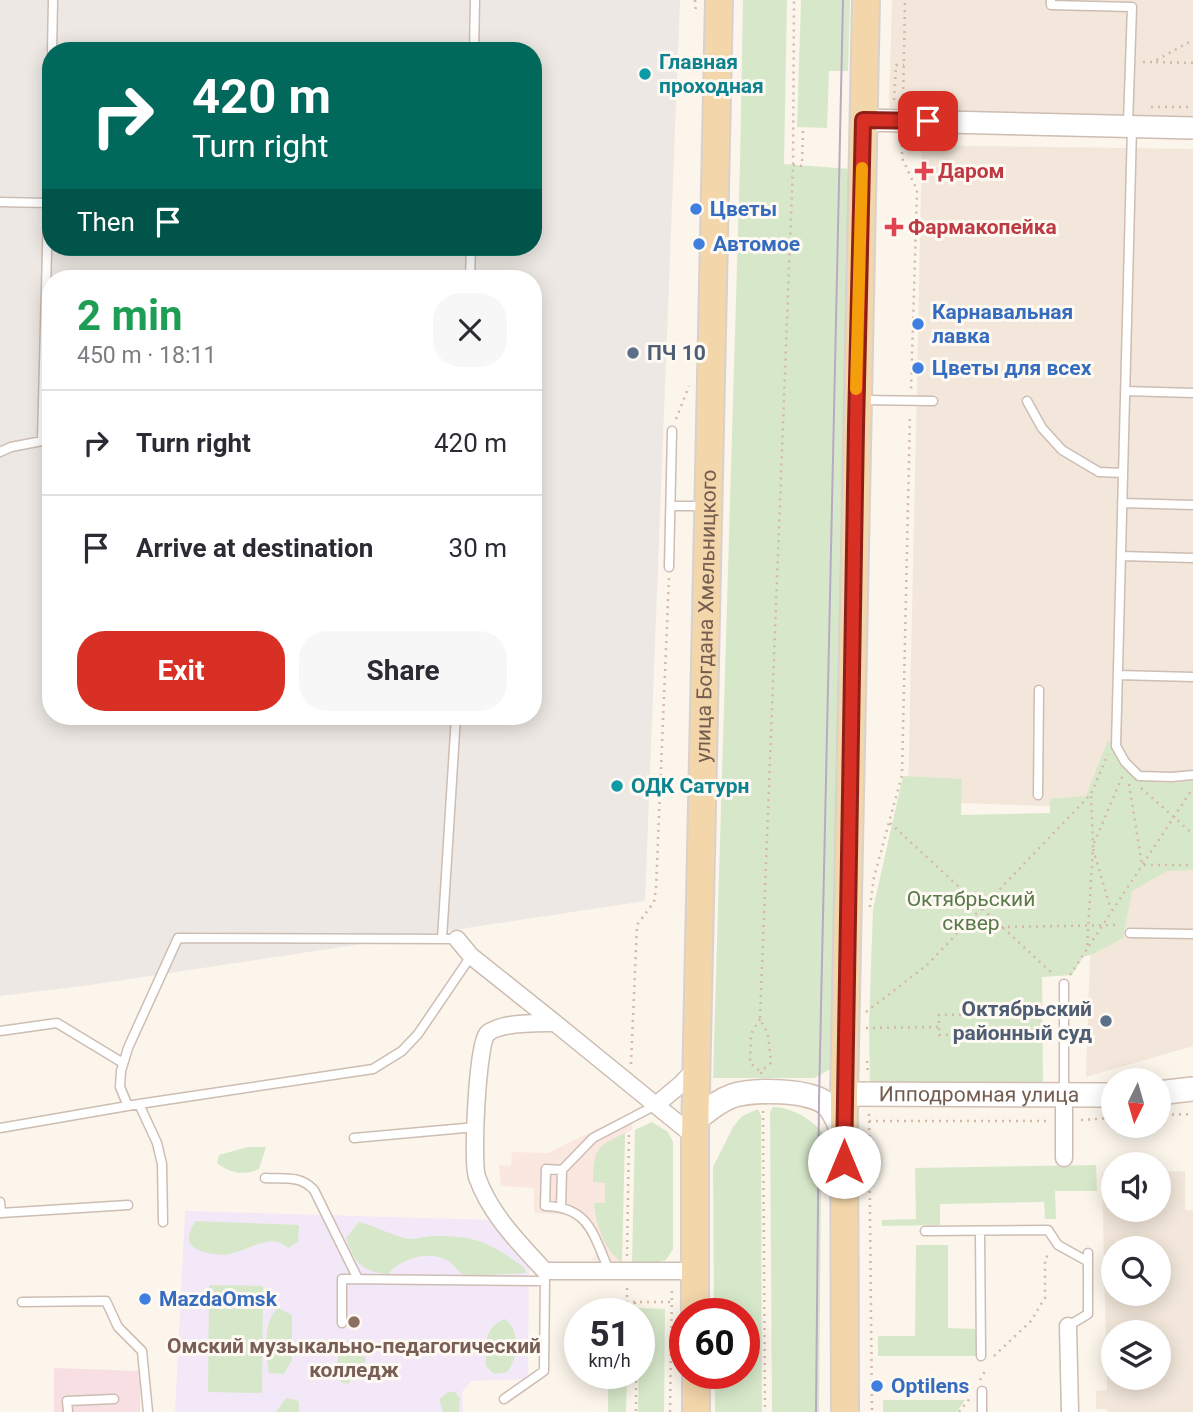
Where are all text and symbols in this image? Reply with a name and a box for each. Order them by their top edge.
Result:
place label: Главная проходная [659,50,764,98]
marker: Главная проходная [637,66,653,82]
text: 420 m [192,68,331,125]
icon: right [77,70,168,161]
pin [898,91,958,151]
icon: arrive [909,102,947,140]
text: Turn right [192,127,328,165]
place label: Даром [938,159,1005,183]
marker: Даром [916,163,932,179]
place label: Цветы [710,197,777,221]
marker: Цветы [688,201,704,217]
icon: arrive [149,203,187,241]
text: Then [77,207,135,237]
place label: Фармакопейка [908,215,1057,239]
marker: Фармакопейка [886,219,902,235]
place label: Автомое [713,232,800,256]
marker: Автомое [691,236,707,252]
text: 2 min [77,291,183,340]
button: close [433,293,507,367]
place label: Карнавальная лавка [932,300,1073,348]
marker: Карнавальная лавка [910,316,926,332]
place label: ПЧ 10 [647,341,706,365]
text: 450 m · 18:11 [77,342,216,369]
marker: ПЧ 10 [625,345,641,361]
place label: Цветы для всех [932,356,1092,380]
marker: Цветы для всех [910,360,926,376]
icon: right [77,424,115,462]
text: Turn right [136,428,251,458]
text: 420 m [434,428,507,458]
street label: улица Богдана Хмельницкого [691,469,721,763]
icon: arrive [77,529,115,567]
text: Arrive at destination [136,533,373,563]
text: 30 m [449,533,507,563]
button: Exit [77,631,285,711]
button: Share [299,631,507,711]
place label: ОДК Сатурн [631,774,749,798]
marker: ОДК Сатурн [609,778,625,794]
park label: Октябрьский сквер [907,887,1035,935]
place label: Октябрьский районный суд [953,997,1092,1045]
marker: Октябрьский районный суд [1098,1013,1114,1029]
north arrow [1101,1068,1171,1138]
map controls [1101,1068,1171,1390]
street label: Ипподромная улица [879,1082,1079,1107]
position arrow [807,1125,881,1199]
button: sound [1101,1152,1171,1222]
button: search [1101,1236,1171,1306]
place label: MazdaOmsk [159,1287,278,1311]
marker: MazdaOmsk [137,1291,153,1307]
speed limit sign: 60 [669,1298,760,1389]
marker: Омский музыкально-педагогический колледж [346,1314,362,1330]
text: 51 [589,1314,630,1355]
button: layers [1101,1320,1171,1390]
place label: Омский музыкально-педагогический колледж [167,1334,541,1382]
text: km/h [588,1350,631,1371]
place label: Optilens [891,1374,970,1398]
marker: Optilens [869,1378,885,1394]

